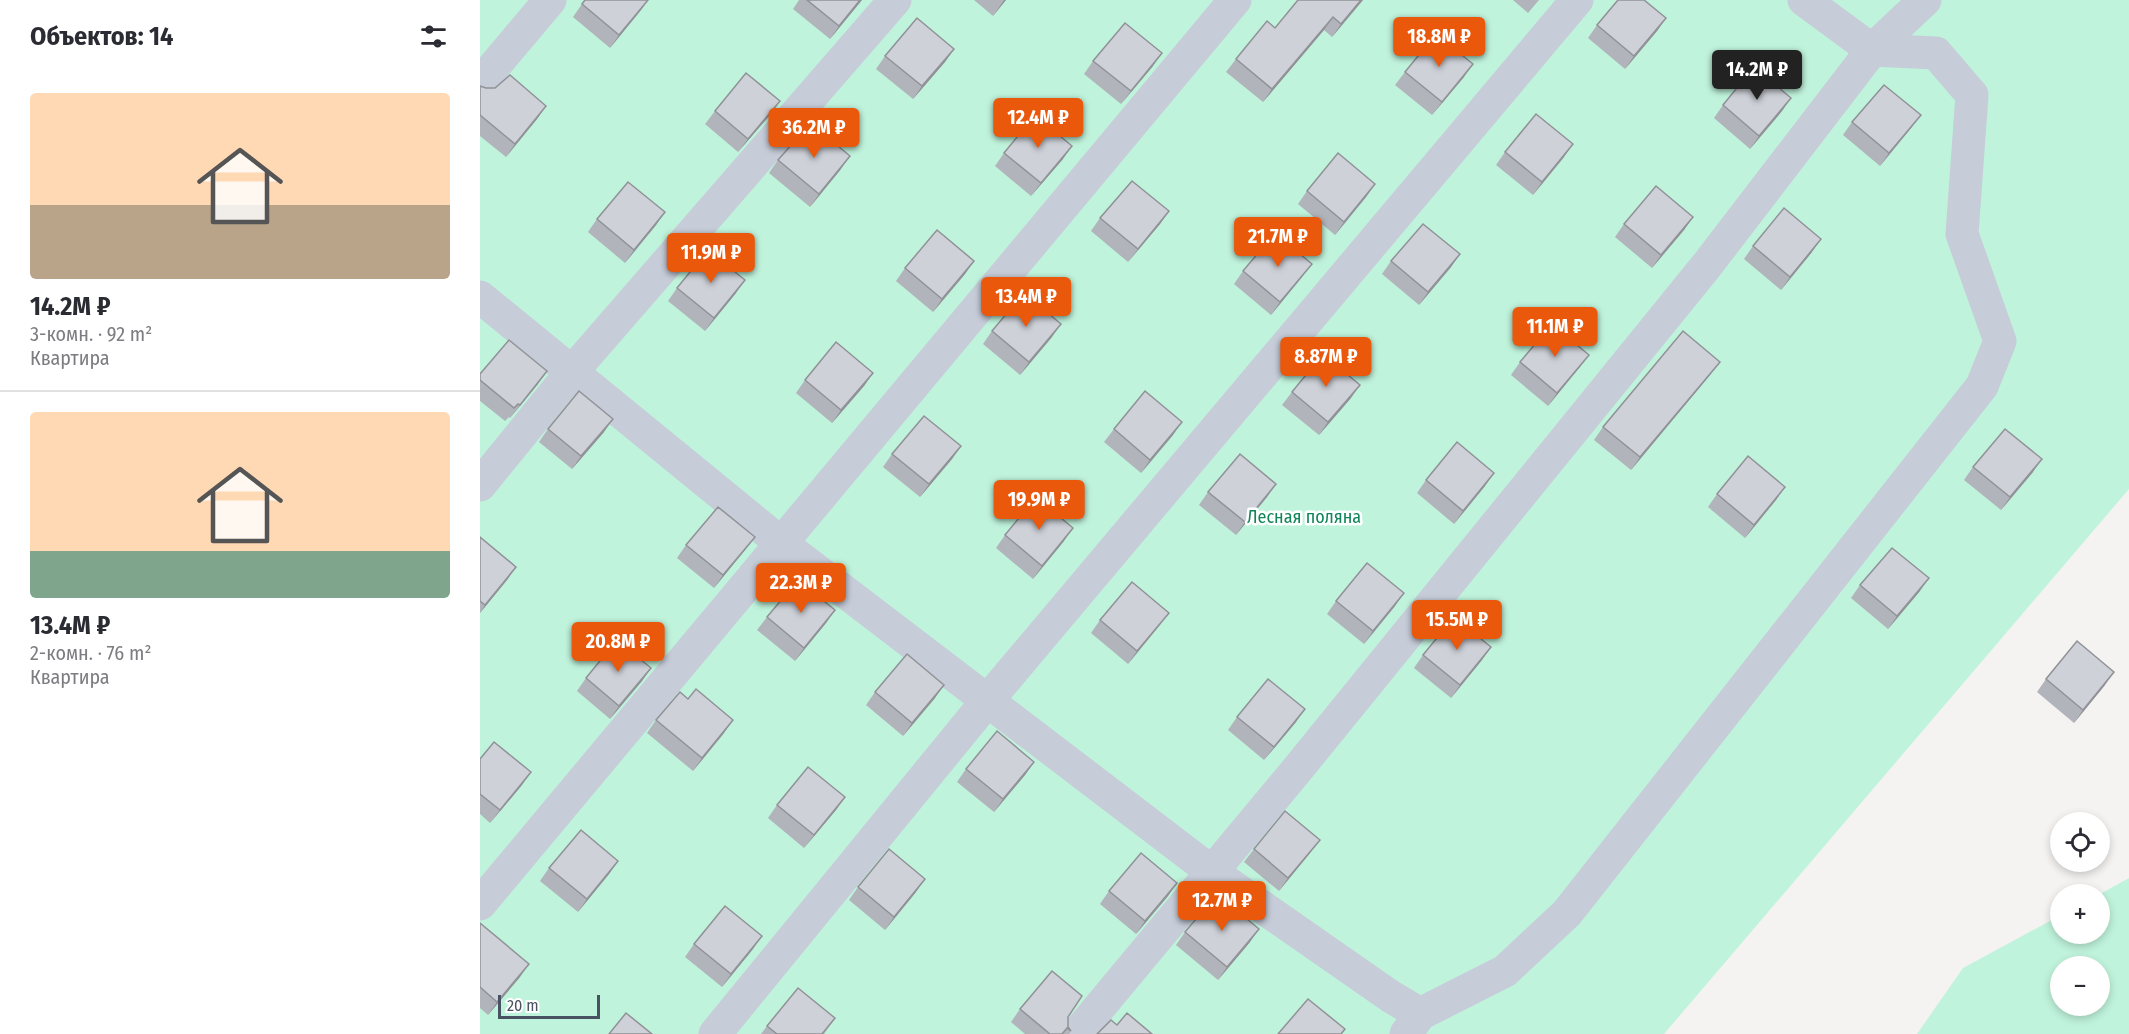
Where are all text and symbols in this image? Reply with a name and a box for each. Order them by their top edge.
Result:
pin: 18.8M ₽ [1384,17,1494,68]
icon: filters [417,20,450,53]
text: Объектов: 14 [30,21,173,52]
text: 18.8M ₽ [1407,24,1471,48]
pin: 14.2M ₽ [1702,50,1812,101]
text: 14.2M ₽ [1726,57,1788,81]
pin: 12.4M ₽ [983,98,1093,149]
text: 12.4M ₽ [1007,105,1069,129]
pin: 36.2M ₽ [759,108,869,159]
text: 36.2M ₽ [782,115,846,139]
icon: home [186,132,294,240]
pin: 21.7M ₽ [1223,217,1333,268]
text: 21.7M ₽ [1248,224,1308,248]
pin: 11.9M ₽ [656,233,766,284]
text: 11.9M ₽ [681,240,741,264]
pin: 13.4M ₽ [971,277,1081,328]
text: 13.4M ₽ [995,284,1057,308]
text: 14.2M ₽ [30,291,111,322]
pin: 11.1M ₽ [1500,307,1610,358]
text: 11.1M ₽ [1527,314,1583,338]
text: 3-комн. · 92 m² [30,322,152,346]
pin: 8.87M ₽ [1271,337,1381,388]
text: 8.87M ₽ [1294,344,1358,368]
text: Квартира [30,346,110,370]
icon: home [186,451,294,559]
pin: 19.9M ₽ [984,480,1094,531]
text: 19.9M ₽ [1008,487,1070,511]
park label: Лесная поляна [1247,506,1361,528]
pin: 22.3M ₽ [746,563,856,614]
text: 22.3M ₽ [770,570,832,594]
pin: 15.5M ₽ [1402,600,1512,651]
text: 15.5M ₽ [1426,607,1488,631]
text: 13.4M ₽ [30,610,110,641]
pin: 20.8M ₽ [563,622,673,673]
text: 20.8M ₽ [586,629,650,653]
text: 2-комн. · 76 m² [30,641,151,665]
text: Квартира [30,665,110,689]
map controls [2050,812,2110,1016]
button: locate [2050,812,2110,872]
pin: 12.7M ₽ [1167,881,1277,932]
button: + [2050,884,2110,944]
text: 12.7M ₽ [1192,888,1252,912]
button: − [2050,956,2110,1016]
scale bar [498,992,600,1020]
text: 20 m [507,996,538,1015]

